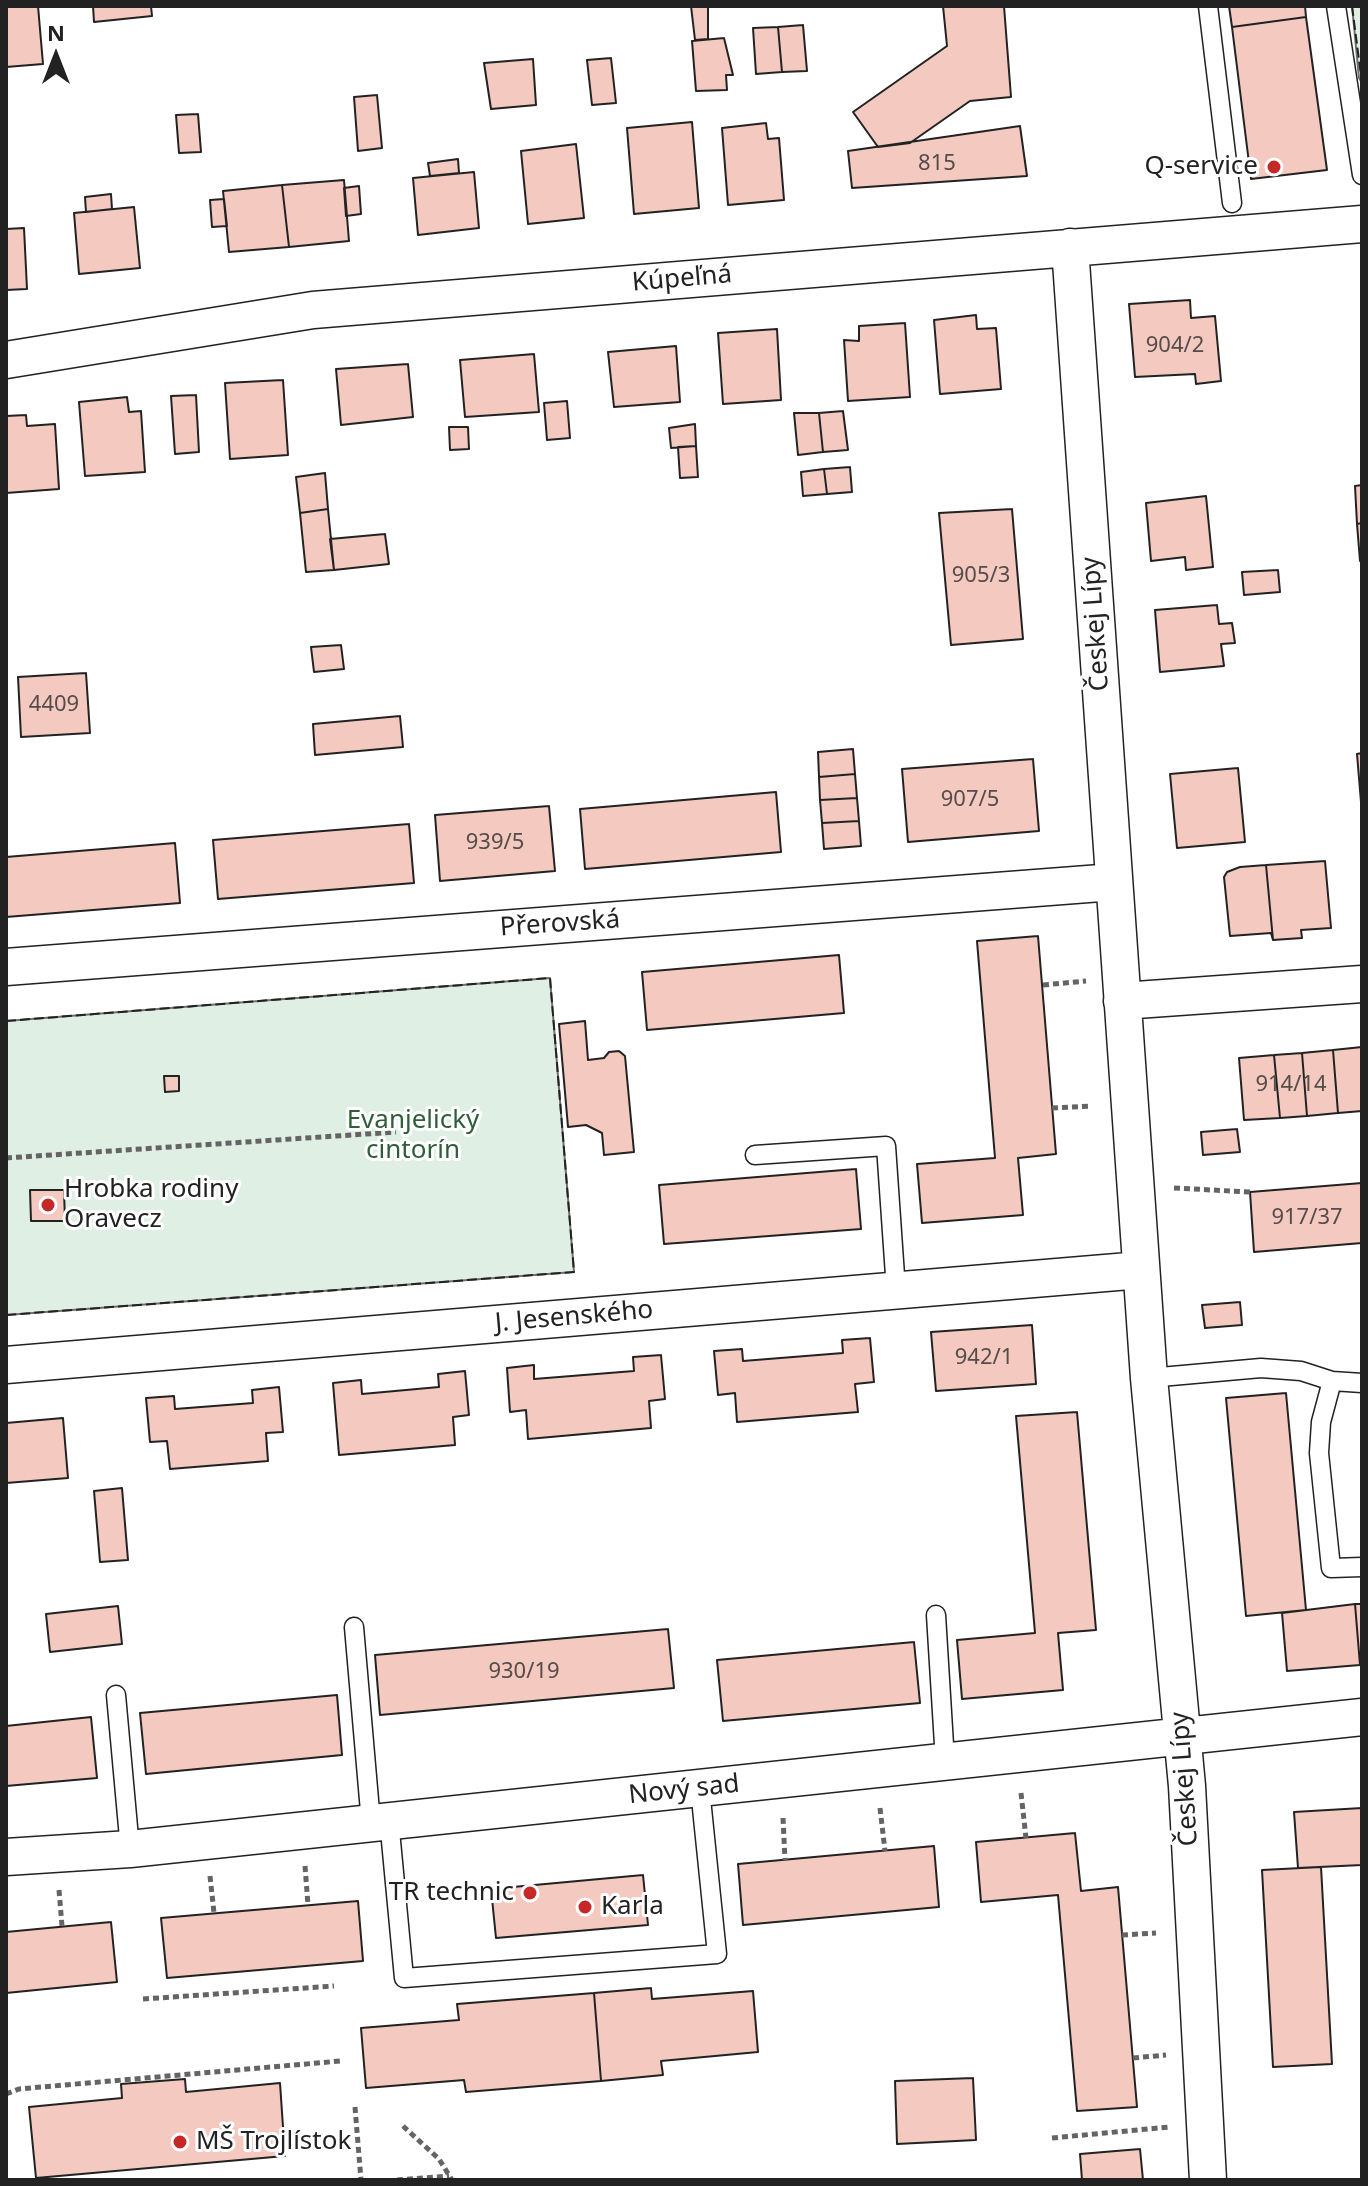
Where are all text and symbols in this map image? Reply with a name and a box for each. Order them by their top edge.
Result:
north arrow [16,16,96,96]
text: N [47,17,65,47]
house number: 815 [918,151,956,177]
place label: Q-service [1144,151,1258,183]
marker: Q-service [1265,158,1283,176]
street label: Kúpeľná [631,259,733,299]
house number: 904/2 [1146,333,1204,359]
street label: Českej Lípy [1076,556,1116,692]
house number: 905/3 [952,563,1010,589]
house number: 4409 [29,692,79,718]
house number: 907/5 [941,787,999,813]
house number: 939/5 [466,830,524,856]
street label: Přerovská [499,904,621,944]
house number: 914/14 [1255,1072,1327,1098]
park label: Evanjelický cintorín [347,1105,479,1166]
place label: Hrobka rodiny Oravecz [64,1174,238,1236]
marker: Hrobka rodiny Oravecz [39,1196,57,1214]
house number: 917/37 [1271,1205,1343,1231]
street label: J. Jesenského [494,1295,654,1339]
house number: 942/1 [955,1345,1013,1371]
house number: 930/19 [488,1659,560,1685]
street label: Českej Lípy [1165,1711,1205,1847]
street label: Nový sad [627,1769,741,1811]
place label: TR technic [389,1877,514,1909]
marker: TR technic [521,1884,539,1902]
place label: Karla [601,1891,664,1923]
marker: Karla [576,1898,594,1916]
place label: MŠ Trojlístok [196,2126,351,2158]
marker: MŠ Trojlístok [171,2133,189,2151]

